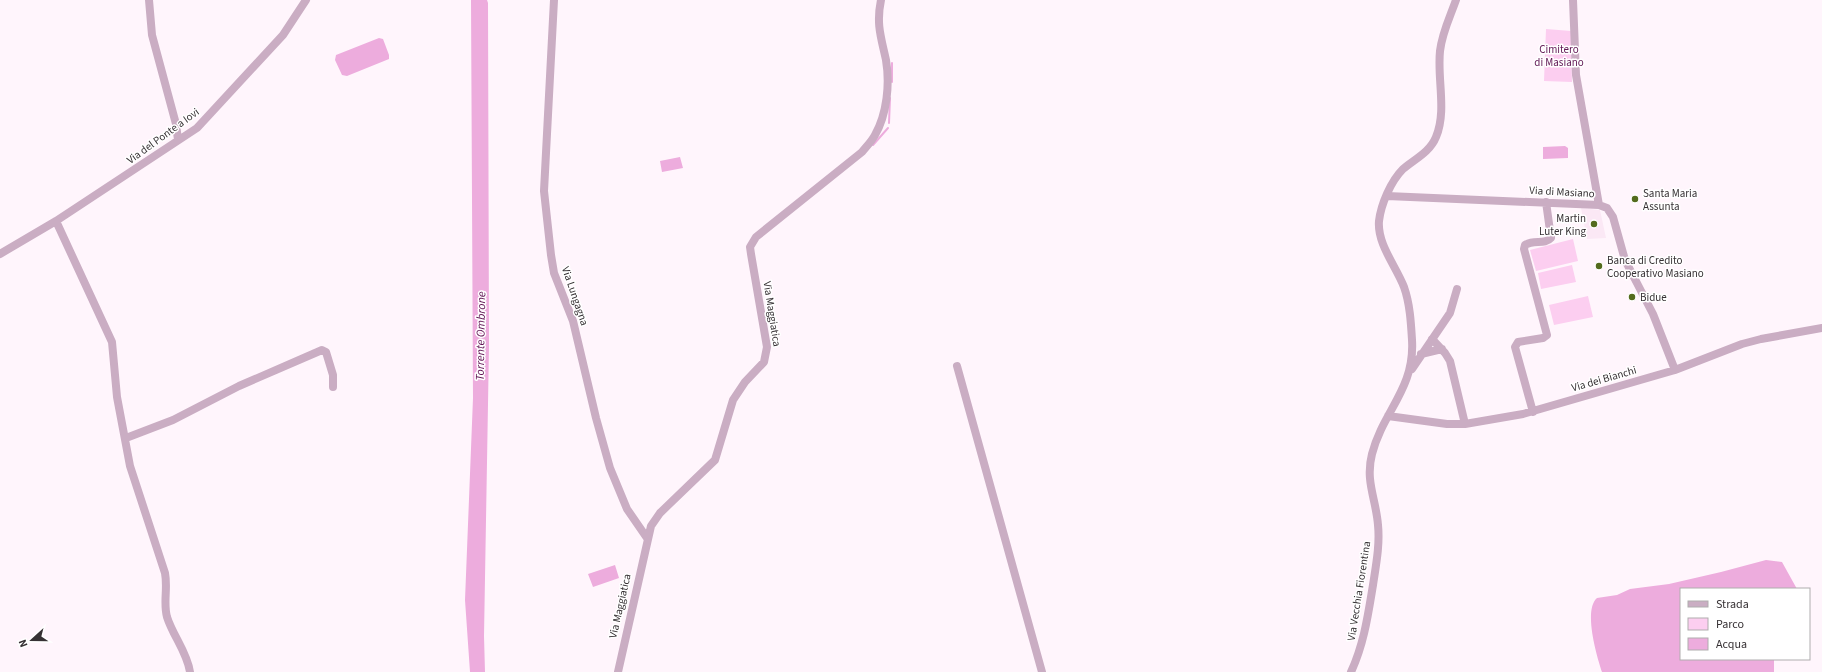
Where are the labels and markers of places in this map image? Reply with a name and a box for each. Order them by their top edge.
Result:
place label: Santa Maria Assunta [1643,186,1697,214]
marker: Santa Maria Assunta [1630,194,1640,204]
place label: Martin Luter King [1539,211,1586,239]
marker: Martin Luter King [1589,219,1599,229]
place label: Banca di Credito Cooperativo Masiano [1607,253,1704,281]
marker: Banca di Credito Cooperativo Masiano [1594,261,1604,271]
place label: Bidue [1640,290,1667,305]
marker: Bidue [1627,292,1637,302]

